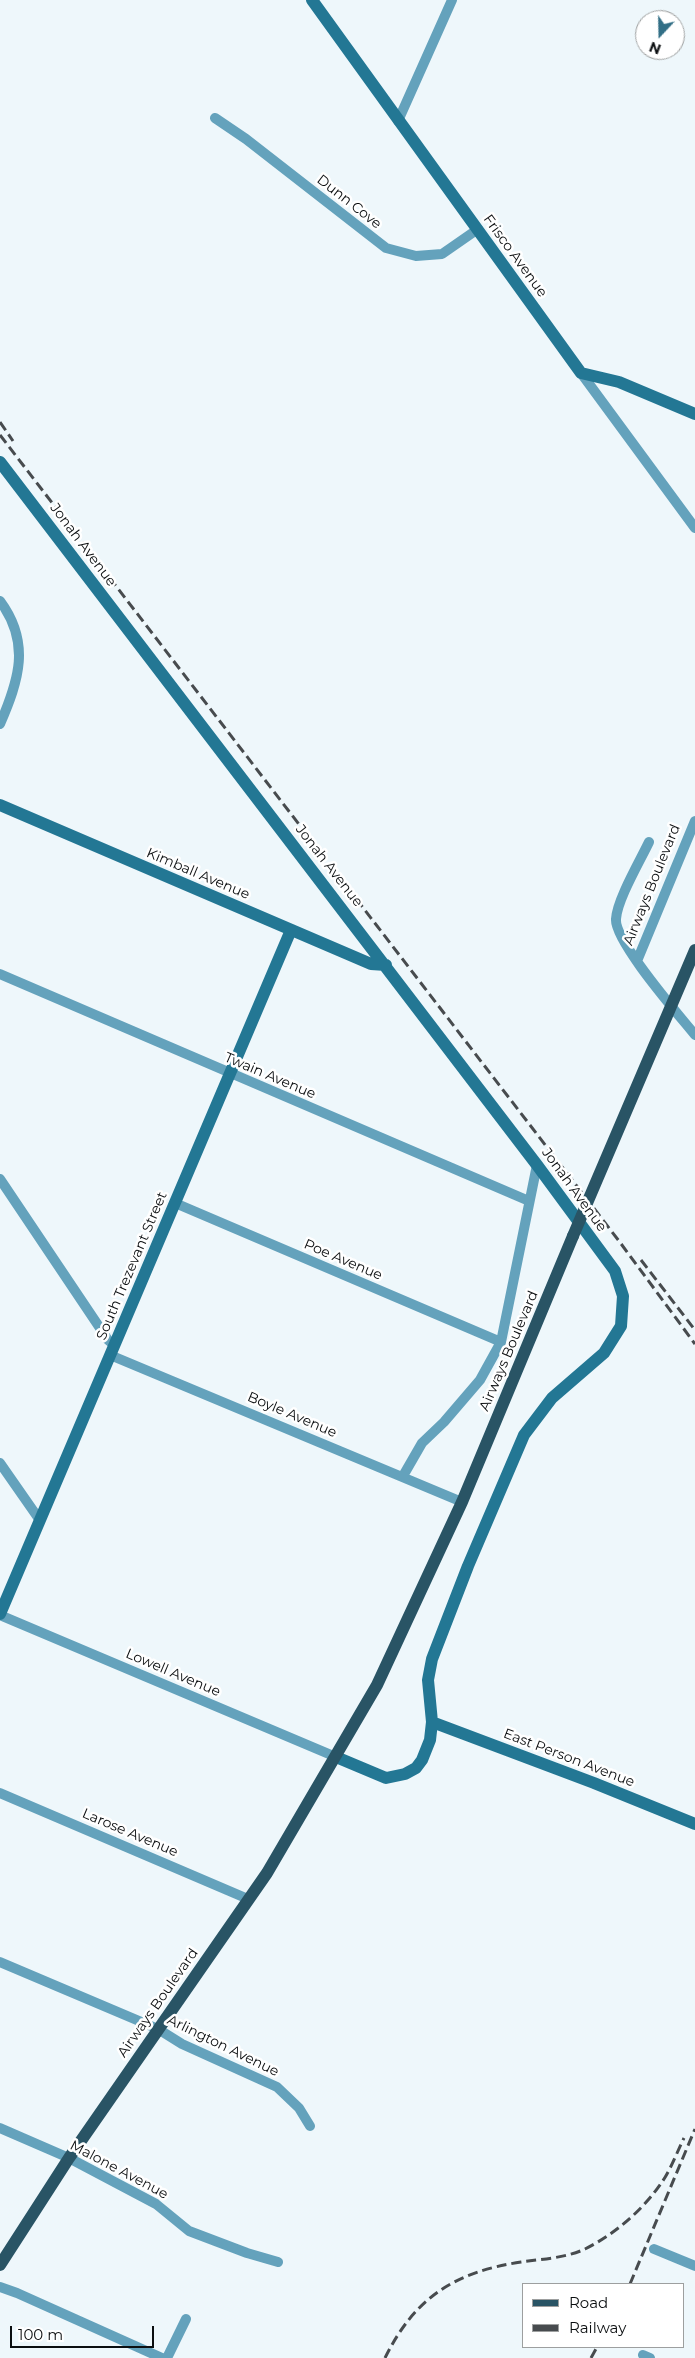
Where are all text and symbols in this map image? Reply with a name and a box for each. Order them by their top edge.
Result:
north arrow [635,10,685,60]
text: N [646,38,663,58]
street label: Dunn Cove [313,171,385,233]
street label: Frisco Avenue [479,211,551,301]
street label: Jonah Avenue [46,500,120,590]
street label: Jonah Avenue [292,822,366,910]
street label: Airways Boulevard [620,822,684,948]
street label: Kimball Avenue [144,845,252,903]
street label: Twain Avenue [222,1049,318,1103]
street label: Jonah Avenue [538,1145,610,1235]
street label: South Trezevant Street [93,1189,171,1343]
street label: Poe Avenue [301,1236,385,1284]
street label: Airways Boulevard [476,1288,542,1414]
street label: Boyle Avenue [245,1389,339,1441]
street label: Lowell Avenue [123,1645,223,1701]
street label: East Person Avenue [501,1725,637,1791]
street label: Larose Avenue [80,1805,180,1861]
street label: Airways Boulevard [114,1945,202,2061]
street label: Arlington Avenue [164,2012,282,2080]
street label: Malone Avenue [67,2137,171,2203]
legend [522,2283,685,2348]
text: Road [569,2293,608,2312]
scale bar [12,2316,156,2348]
text: Railway [569,2318,626,2337]
text: 100 m [18,2325,63,2344]

